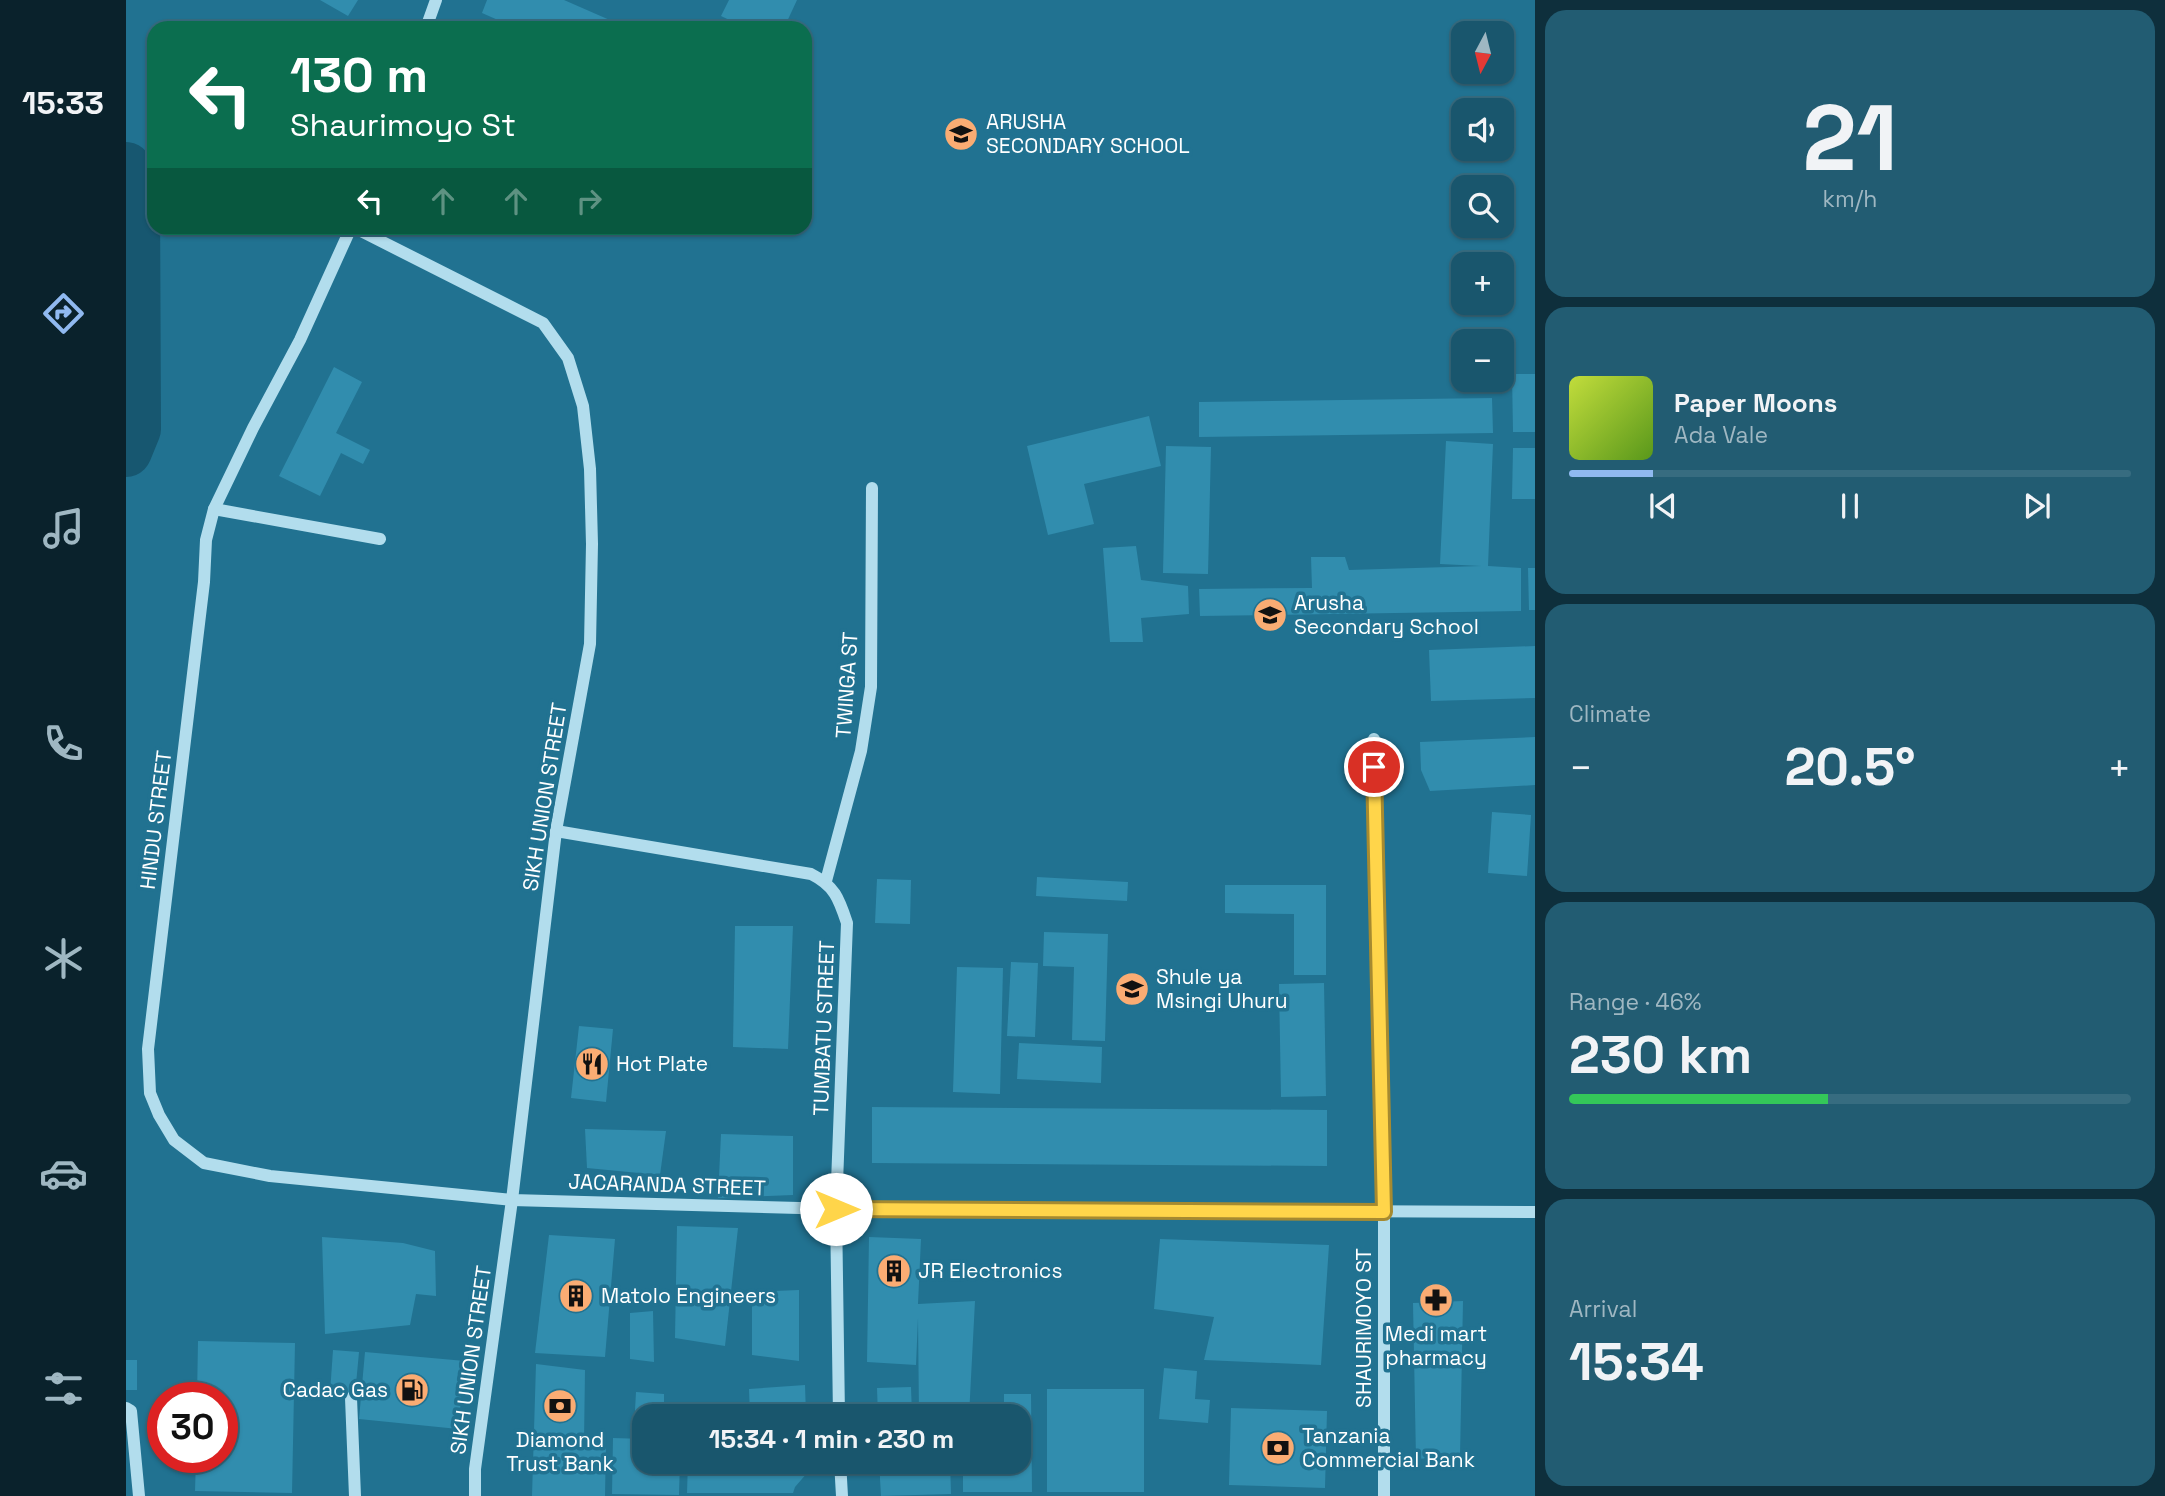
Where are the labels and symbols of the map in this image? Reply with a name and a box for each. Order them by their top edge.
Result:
north arrow [1451,21,1514,84]
place label: ARUSHA SECONDARY SCHOOL [986,108,1190,159]
school or university icon: ARUSHA SECONDARY SCHOOL [942,115,980,153]
place label: Arusha Secondary School [1294,589,1479,640]
school or university icon: Arusha Secondary School [1251,596,1289,634]
street label: TWINGA ST [829,631,864,739]
street label: SIKH UNION STREET [516,701,573,893]
pin [1344,737,1404,797]
street label: HINDU STREET [134,749,177,891]
street label: TUMBATU STREET [807,940,840,1116]
place label: Shule ya Msingi Uhuru [1156,963,1288,1014]
school or university icon: Shule ya Msingi Uhuru [1113,970,1151,1008]
restaurant icon: Hot Plate [573,1045,611,1083]
place label: Hot Plate [616,1050,708,1077]
street label: JACARANDA STREET [568,1168,766,1201]
position arrow [799,1172,873,1246]
street label: SHAURIMOYO ST [1350,1248,1377,1408]
building icon: JR Electronics [875,1252,913,1290]
place label: JR Electronics [918,1257,1063,1284]
street label: SIKH UNION STREET [444,1264,497,1456]
building icon: Matolo Engineers [557,1277,595,1315]
pharmacy icon: Medi mart pharmacy [1417,1281,1455,1319]
place label: Matolo Engineers [601,1282,776,1309]
place label: Medi mart pharmacy [1385,1320,1487,1371]
fuel station icon: Cadac Gas [393,1371,431,1409]
place label: Cadac Gas [283,1376,388,1403]
speed limit sign: 30 [147,1382,238,1473]
bank icon: Diamond Trust Bank [541,1387,579,1425]
place label: Tanzania Commercial Bank [1302,1422,1475,1473]
place label: Diamond Trust Bank [506,1426,614,1477]
bank icon: Tanzania Commercial Bank [1259,1429,1297,1467]

